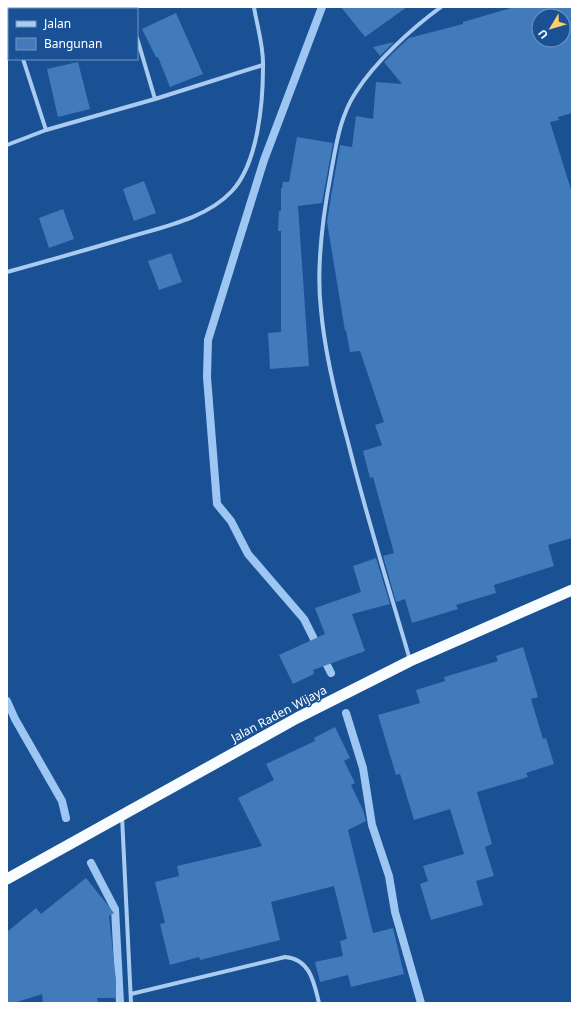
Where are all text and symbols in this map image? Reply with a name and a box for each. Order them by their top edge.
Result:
legend [8,8,138,60]
north arrow [531,8,571,48]
text: Jalan [43,15,71,32]
text: U [534,27,551,42]
text: Bangunan [44,35,102,52]
street label: Jalan Raden Wijaya [227,681,330,746]

